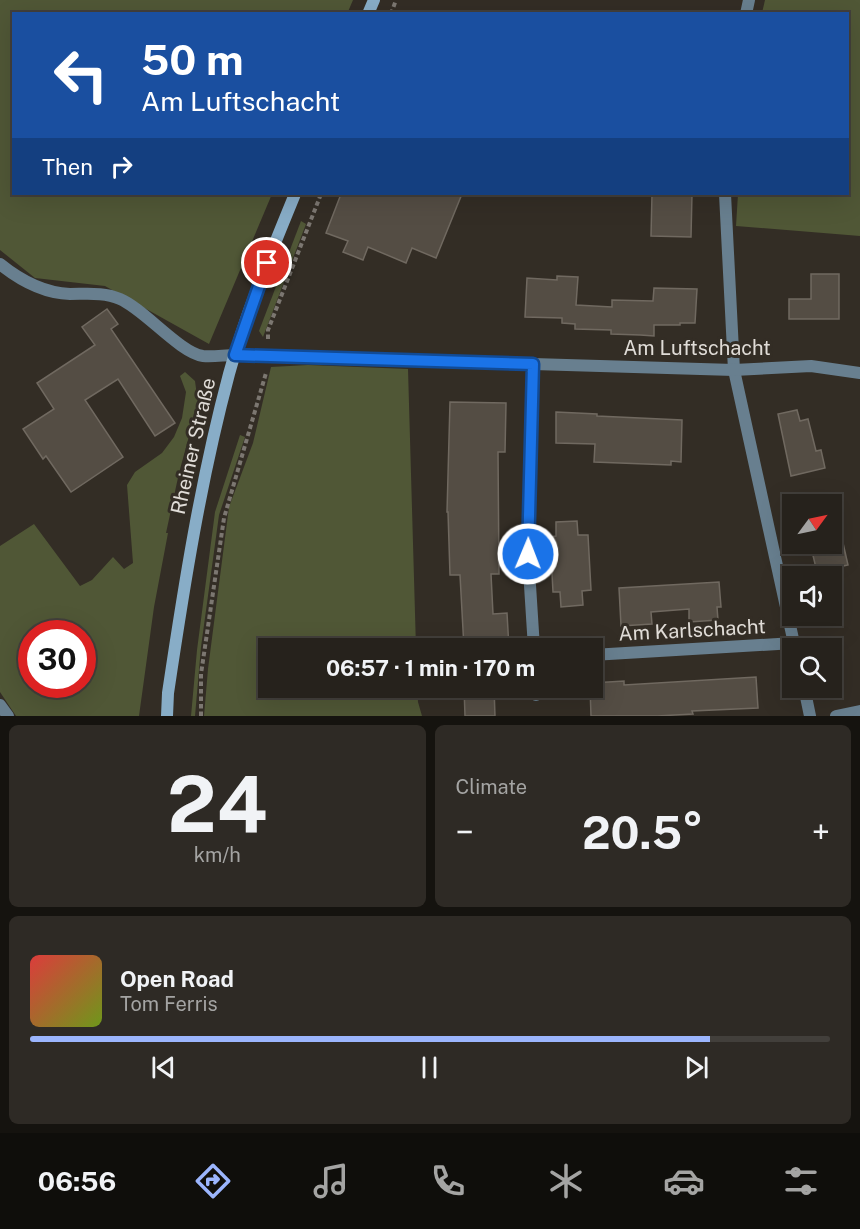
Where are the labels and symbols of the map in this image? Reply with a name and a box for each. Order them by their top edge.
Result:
pin [241,237,292,288]
street label: Am Luftschacht [623,336,771,360]
street label: Rheiner Straße [166,375,220,517]
north arrow [782,494,842,554]
position arrow [496,522,560,586]
street label: Am Karlschacht [618,614,766,646]
speed limit sign: 30 [18,620,96,698]

